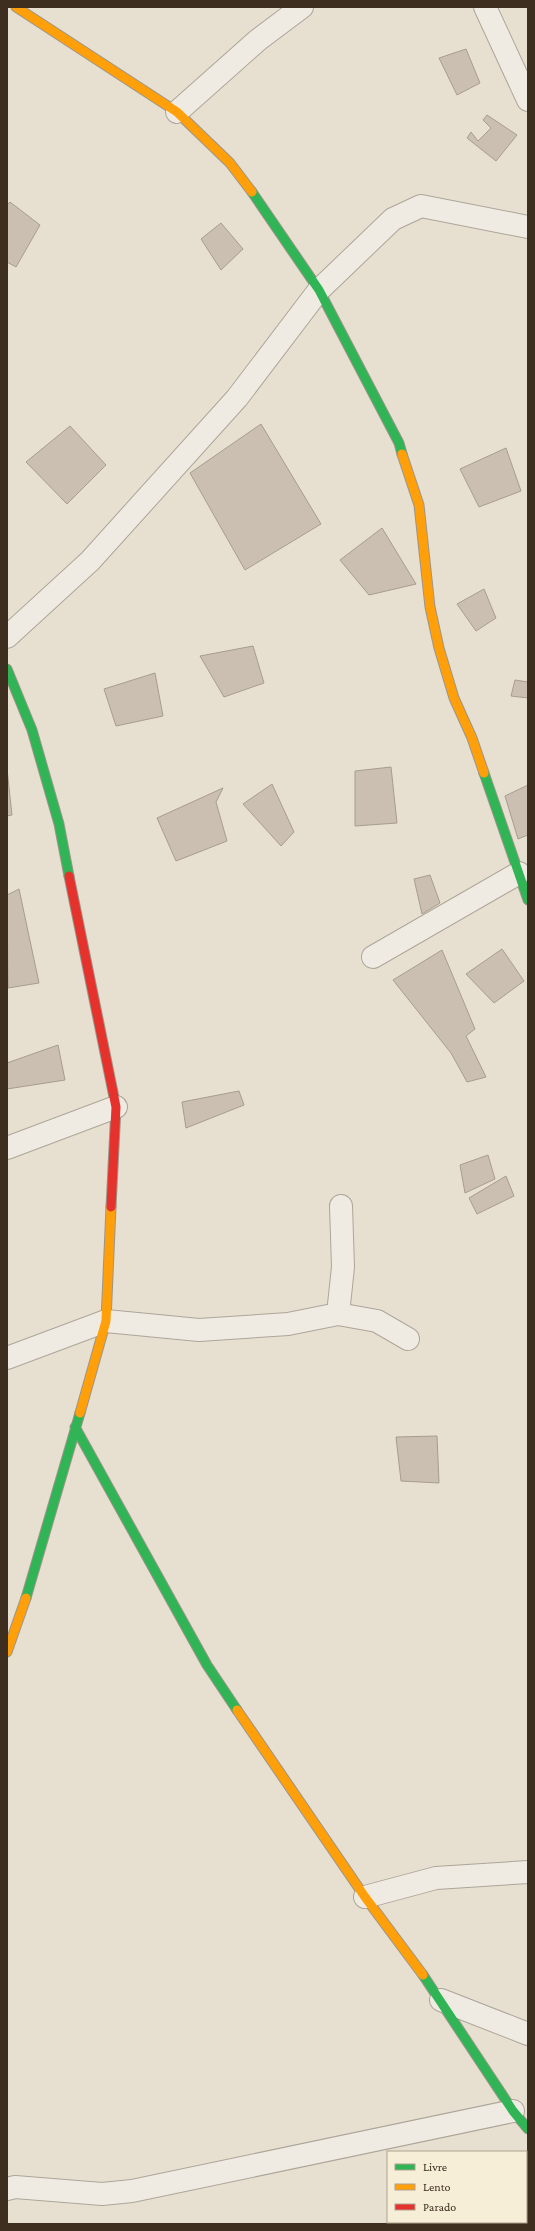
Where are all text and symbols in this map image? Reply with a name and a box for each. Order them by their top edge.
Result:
legend [387,2151,527,2223]
text: Livre [423,2160,447,2174]
text: Lento [423,2180,451,2194]
text: Parado [423,2200,456,2214]

